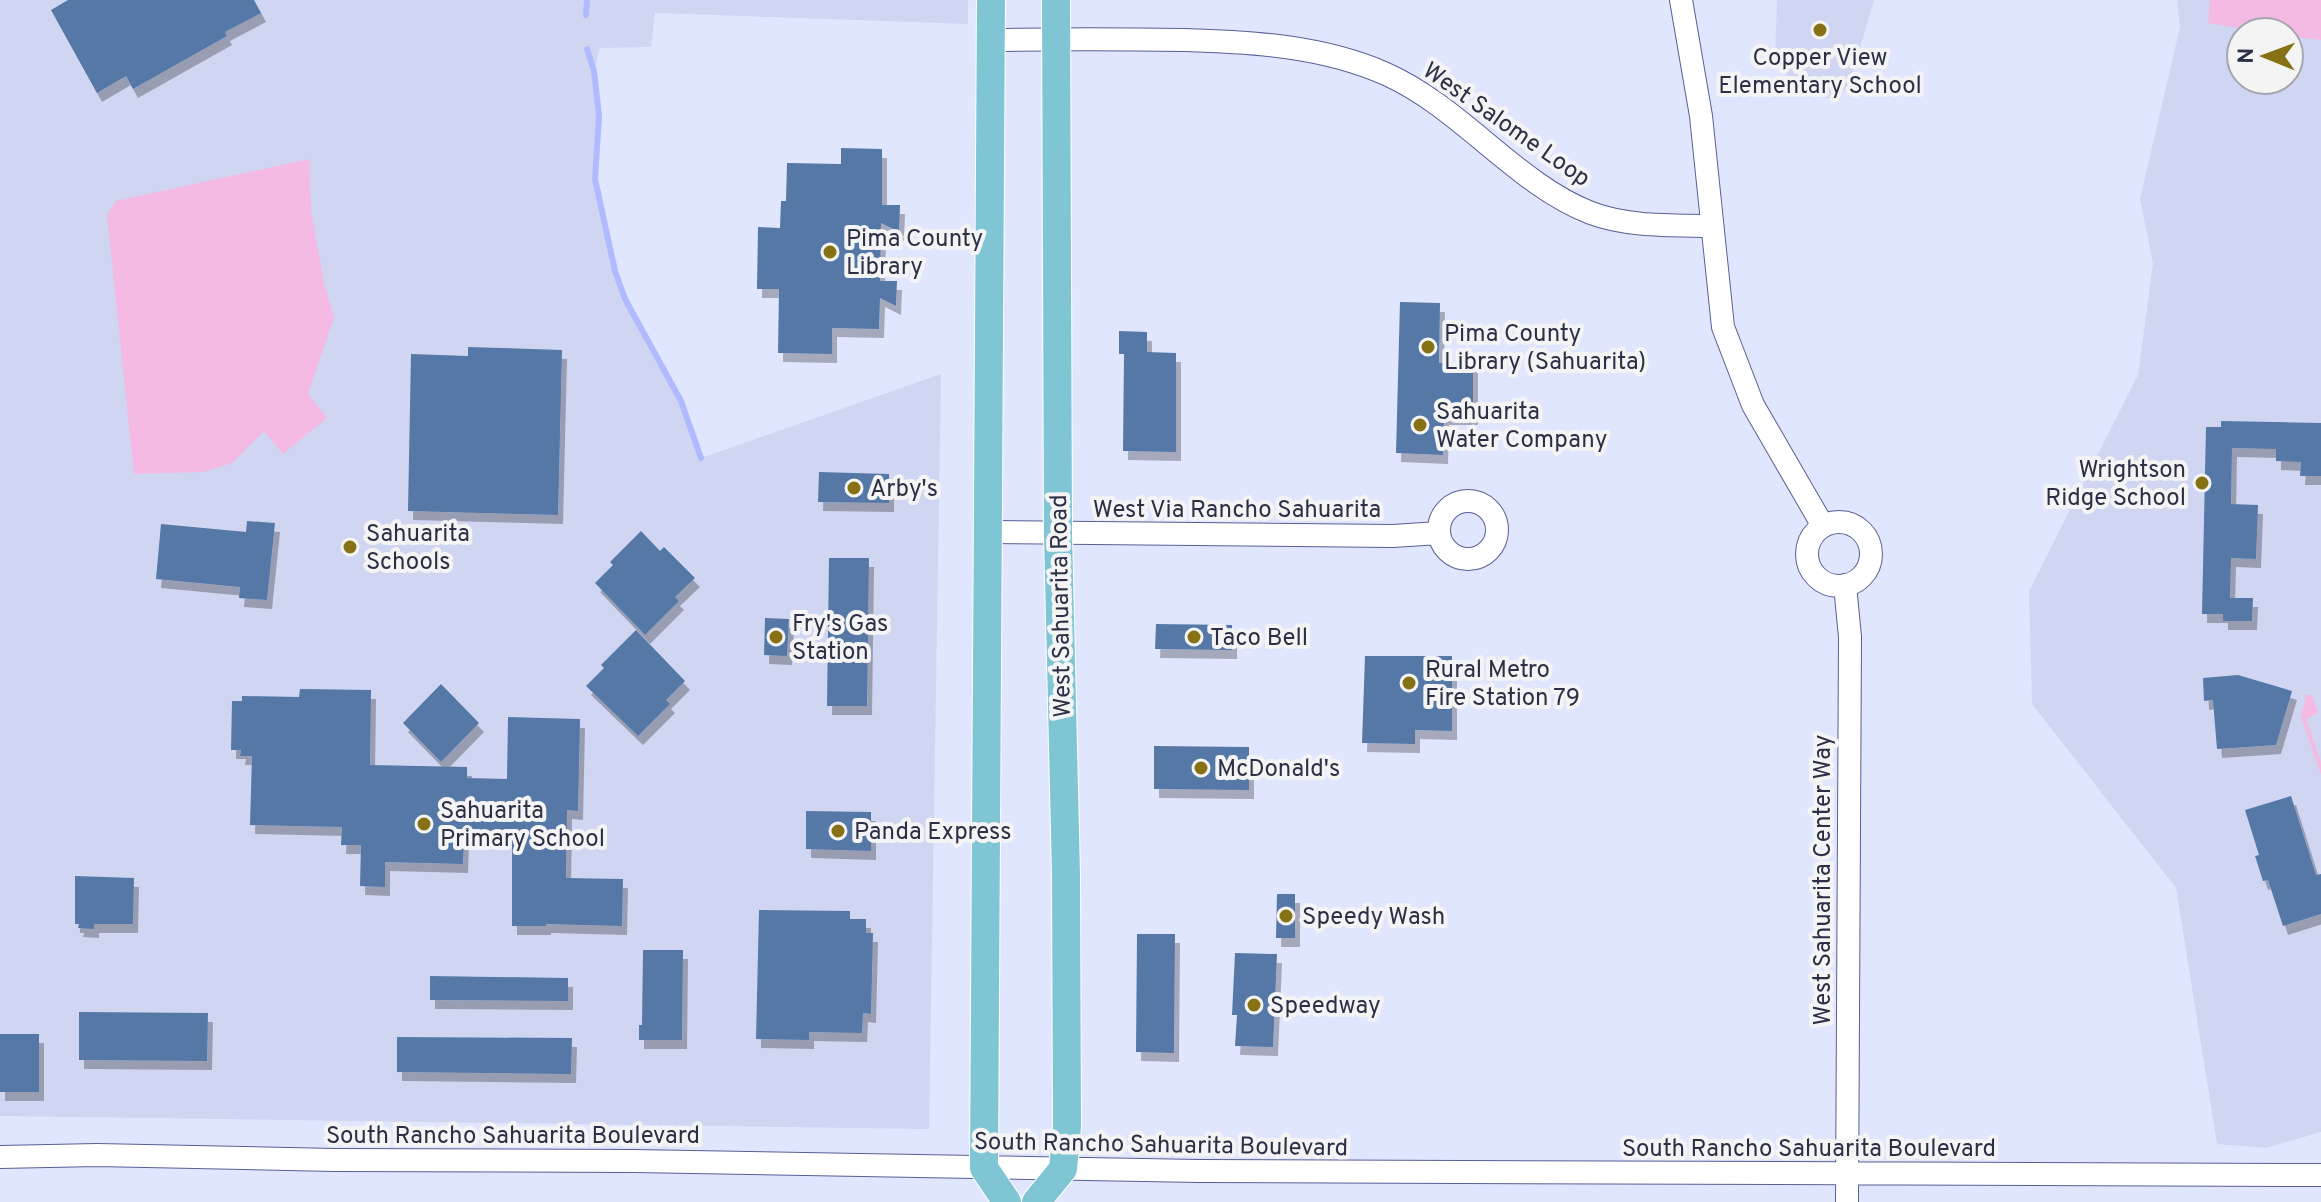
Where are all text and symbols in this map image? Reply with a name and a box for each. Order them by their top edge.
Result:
north arrow [2225,16,2305,96]
marker: Copper View Elementary School [1811,21,1829,39]
place label: Copper View Elementary School [1718,44,1922,102]
text: N [2234,48,2261,64]
street label: West Salome Loop [1416,57,1596,195]
place label: Pima County Library [846,225,983,283]
marker: Pima County Library [821,243,839,261]
place label: Pima County Library (Sahuarita) [1444,320,1646,378]
marker: Pima County Library (Sahuarita) [1419,338,1437,356]
place label: Sahuarita Water Company [1436,398,1607,456]
marker: Sahuarita Water Company [1411,416,1429,434]
place label: Wrightson Ridge School [2045,456,2186,514]
marker: Wrightson Ridge School [2193,474,2211,492]
place label: Arby's [870,475,938,505]
marker: Arby's [845,479,863,497]
street label: West Sahuarita Road [1045,494,1079,718]
street label: West Via Rancho Sahuarita [1093,496,1381,526]
place label: Sahuarita Schools [366,520,470,578]
marker: Sahuarita Schools [341,538,359,556]
place label: Fry's Gas Station [792,610,888,668]
place label: Taco Bell [1210,624,1308,654]
marker: Fry's Gas Station [767,628,785,646]
marker: Taco Bell [1185,628,1203,646]
place label: Rural Metro Fire Station 79 [1425,656,1580,714]
marker: Rural Metro Fire Station 79 [1400,674,1418,692]
street label: West Sahuarita Center Way [1809,735,1839,1025]
place label: McDonald's [1217,755,1340,785]
marker: McDonald's [1192,759,1210,777]
place label: Sahuarita Primary School [440,797,605,855]
marker: Sahuarita Primary School [415,815,433,833]
place label: Panda Express [854,818,1012,848]
marker: Panda Express [829,822,847,840]
place label: Speedy Wash [1302,903,1445,933]
marker: Speedy Wash [1277,907,1295,925]
place label: Speedway [1270,992,1381,1022]
marker: Speedway [1245,996,1263,1014]
street label: South Rancho Sahuarita Boulevard [326,1122,700,1152]
street label: South Rancho Sahuarita Boulevard [974,1128,1348,1164]
street label: South Rancho Sahuarita Boulevard [1622,1135,1996,1165]

